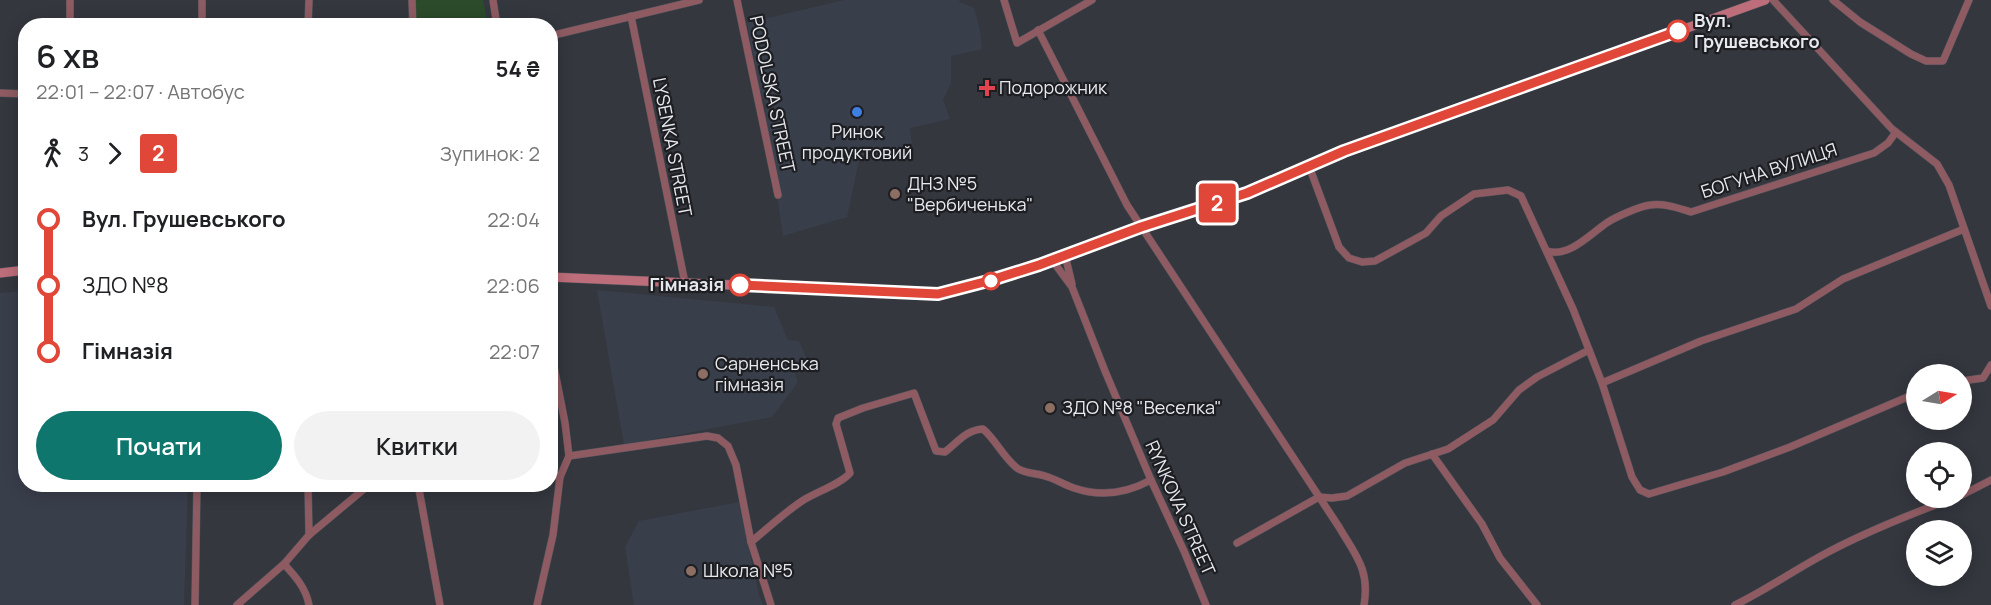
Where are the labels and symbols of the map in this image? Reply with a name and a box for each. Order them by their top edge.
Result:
place label: Вул. Грушевського [1694,8,1820,53]
street label: PODOLSKA STREET [745,13,801,175]
marker: Вул. Грушевського [1667,20,1689,42]
street label: LYSENKA STREET [648,75,698,218]
place label: Подорожник [999,75,1108,99]
marker: Подорожник [980,81,994,95]
marker: Ринок продуктовий [850,105,864,119]
place label: Ринок продуктовий [802,119,912,164]
street label: БОГУНА ВУЛИЦЯ [1698,137,1840,203]
place label: ДНЗ №5 "Вербиченька" [907,171,1033,216]
line badge: 2 [1198,184,1236,222]
marker: ДНЗ №5 "Вербиченька" [888,187,902,201]
place label: Гімназія [650,272,724,296]
unlabelled marker [982,272,1000,290]
marker: Гімназія [729,274,751,296]
place label: Сарненська гімназія [715,351,819,396]
north arrow [1906,364,1972,430]
marker: Сарненська гімназія [696,367,710,381]
place label: ЗДО №8 "Веселка" [1062,395,1222,419]
marker: ЗДО №8 "Веселка" [1043,401,1057,415]
street label: RYNKOVA STREET [1140,436,1221,579]
place label: Школа №5 [703,558,793,582]
marker: Школа №5 [684,564,698,578]

